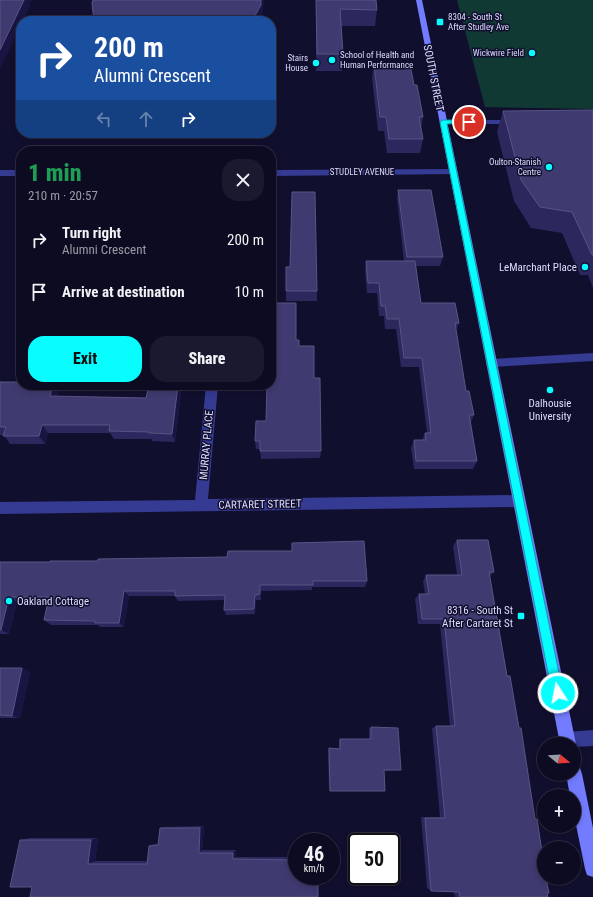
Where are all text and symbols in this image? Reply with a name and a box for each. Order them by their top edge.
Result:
place label: 8304 - South St After Studley Ave [448,12,509,32]
marker: 8304 - South St After Studley Ave [435,17,445,27]
text: 200 m [94,31,164,64]
icon: right [28,32,80,84]
street label: SOUTH STREET [421,44,446,113]
place label: Wickwire Field [473,48,524,58]
marker: Wickwire Field [527,48,537,58]
place label: School of Health and Human Performance [340,50,414,70]
place label: Stairs House [285,53,308,73]
marker: School of Health and Human Performance [327,55,337,65]
marker: Stairs House [311,58,321,68]
text: Alumni Crescent [94,65,211,86]
pin [452,105,486,139]
icon: left [93,108,115,130]
icon: ahead [135,108,157,130]
icon: right [177,108,199,130]
icon: arrive [458,111,480,133]
place label: Oulton-Stanish Centre [489,157,541,177]
text: 1 min [28,159,82,187]
button: close [222,159,264,201]
marker: Oulton-Stanish Centre [544,162,554,172]
street label: STUDLEY AVENUE [330,167,395,177]
text: 210 m · 20:57 [28,188,98,203]
text: Turn right [62,224,121,242]
icon: right [28,229,50,251]
text: 200 m [227,231,264,249]
text: Alumni Crescent [62,242,146,257]
place label: LeMarchant Place [499,261,577,274]
marker: LeMarchant Place [580,262,590,272]
icon: arrive [28,281,50,303]
text: Arrive at destination [62,283,185,301]
text: 10 m [234,283,264,301]
button: Exit [28,336,142,382]
button: Share [150,336,264,382]
marker: Dalhousie University [545,385,555,395]
place label: Dalhousie University [529,397,572,423]
street label: MURRAY PLACE [197,409,216,480]
street label: CARTARET STREET [218,497,302,512]
place label: Oakland Cottage [17,595,89,608]
marker: Oakland Cottage [4,596,14,606]
place label: 8316 - South St After Cartaret St [442,604,513,630]
marker: 8316 - South St After Cartaret St [516,611,526,621]
position arrow [537,672,579,714]
north arrow [537,737,581,781]
map controls [537,737,581,885]
button: + [537,789,581,833]
speed limit sign: 50 [348,833,400,885]
button: − [537,841,581,885]
text: 46 [304,842,324,866]
text: km/h [304,863,324,874]

